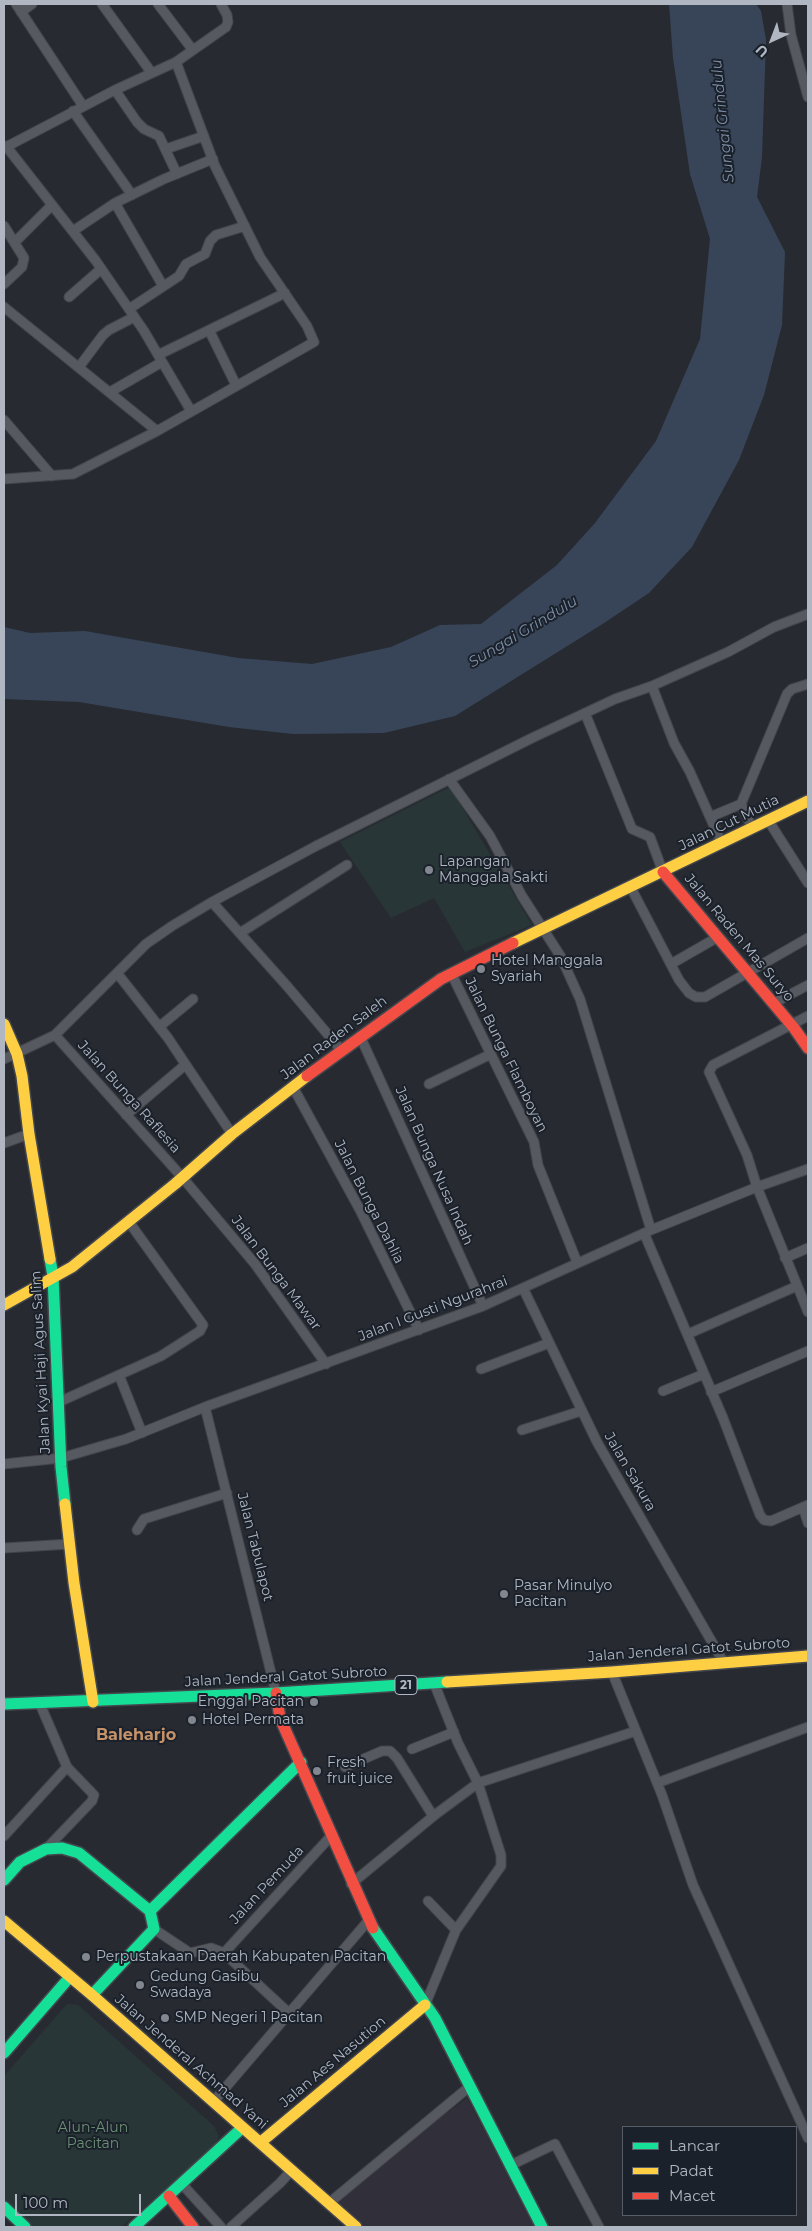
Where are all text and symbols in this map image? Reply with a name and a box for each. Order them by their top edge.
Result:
north arrow [747,15,797,65]
text: U [752,41,772,61]
water label: Sungai Grindulu [708,58,738,184]
water label: Sungai Grindulu [465,592,581,672]
street label: Jalan Cut Mutia [676,791,782,855]
place label: Lapangan Manggala Sakti [439,854,548,886]
marker: Lapangan Manggala Sakti [423,864,435,876]
street label: Jalan Raden Mas Suryo [681,871,797,1005]
place label: Hotel Manggala Syariah [491,953,603,986]
marker: Hotel Manggala Syariah [475,963,487,975]
street label: Jalan Bunga Flamboyan [461,975,551,1135]
street label: Jalan Raden Saleh [278,993,390,1083]
street label: Jalan Bunga Raflesia [74,1037,184,1157]
street label: Jalan Bunga Nusa Indah [391,1084,477,1248]
street label: Jalan Bunga Dahlia [331,1137,407,1267]
street label: Jalan Bunga Mawar [228,1213,324,1333]
street label: Jalan Kyai Haji Agus Salim [28,1270,54,1454]
street label: Jalan I Gusti Ngurahrai [356,1273,510,1345]
street label: Jalan Sakura [601,1430,659,1514]
street label: Jalan Tabulapot [233,1491,277,1603]
place label: Pasar Minulyo Pacitan [514,1578,612,1610]
marker: Pasar Minulyo Pacitan [498,1588,510,1600]
street label: Jalan Jenderal Gatot Subroto [587,1635,791,1665]
street label: Jalan Jenderal Gatot Subroto [184,1663,388,1691]
road number: 21 [395,1676,417,1694]
place label: Enggal Pacitan [198,1694,304,1710]
marker: Enggal Pacitan [308,1696,320,1708]
place label: Hotel Permata [202,1712,304,1728]
marker: Hotel Permata [186,1714,198,1726]
district label: Baleharjo [96,1725,176,1745]
place label: Fresh fruit juice [327,1755,393,1788]
marker: Fresh fruit juice [311,1765,323,1777]
street label: Jalan Pemuda [226,1842,308,1928]
place label: Perpustakaan Daerah Kabupaten Pacitan [96,1949,386,1965]
marker: Perpustakaan Daerah Kabupaten Pacitan [80,1951,92,1963]
place label: Gedung Gasibu Swadaya [150,1969,259,2001]
marker: Gedung Gasibu Swadaya [134,1979,146,1991]
street label: Jalan Jenderal Achmad Yani [111,1991,271,2133]
place label: SMP Negeri 1 Pacitan [175,2010,323,2026]
marker: SMP Negeri 1 Pacitan [159,2012,171,2024]
street label: Jalan Aes Nasution [277,2013,389,2111]
park label: Alun-Alun Pacitan [58,2120,128,2152]
legend [622,2126,797,2216]
text: Lancar [669,2136,720,2155]
text: Padat [669,2161,714,2180]
scale bar [18,2184,144,2216]
text: Macet [669,2186,716,2205]
text: 100 m [23,2193,68,2212]

